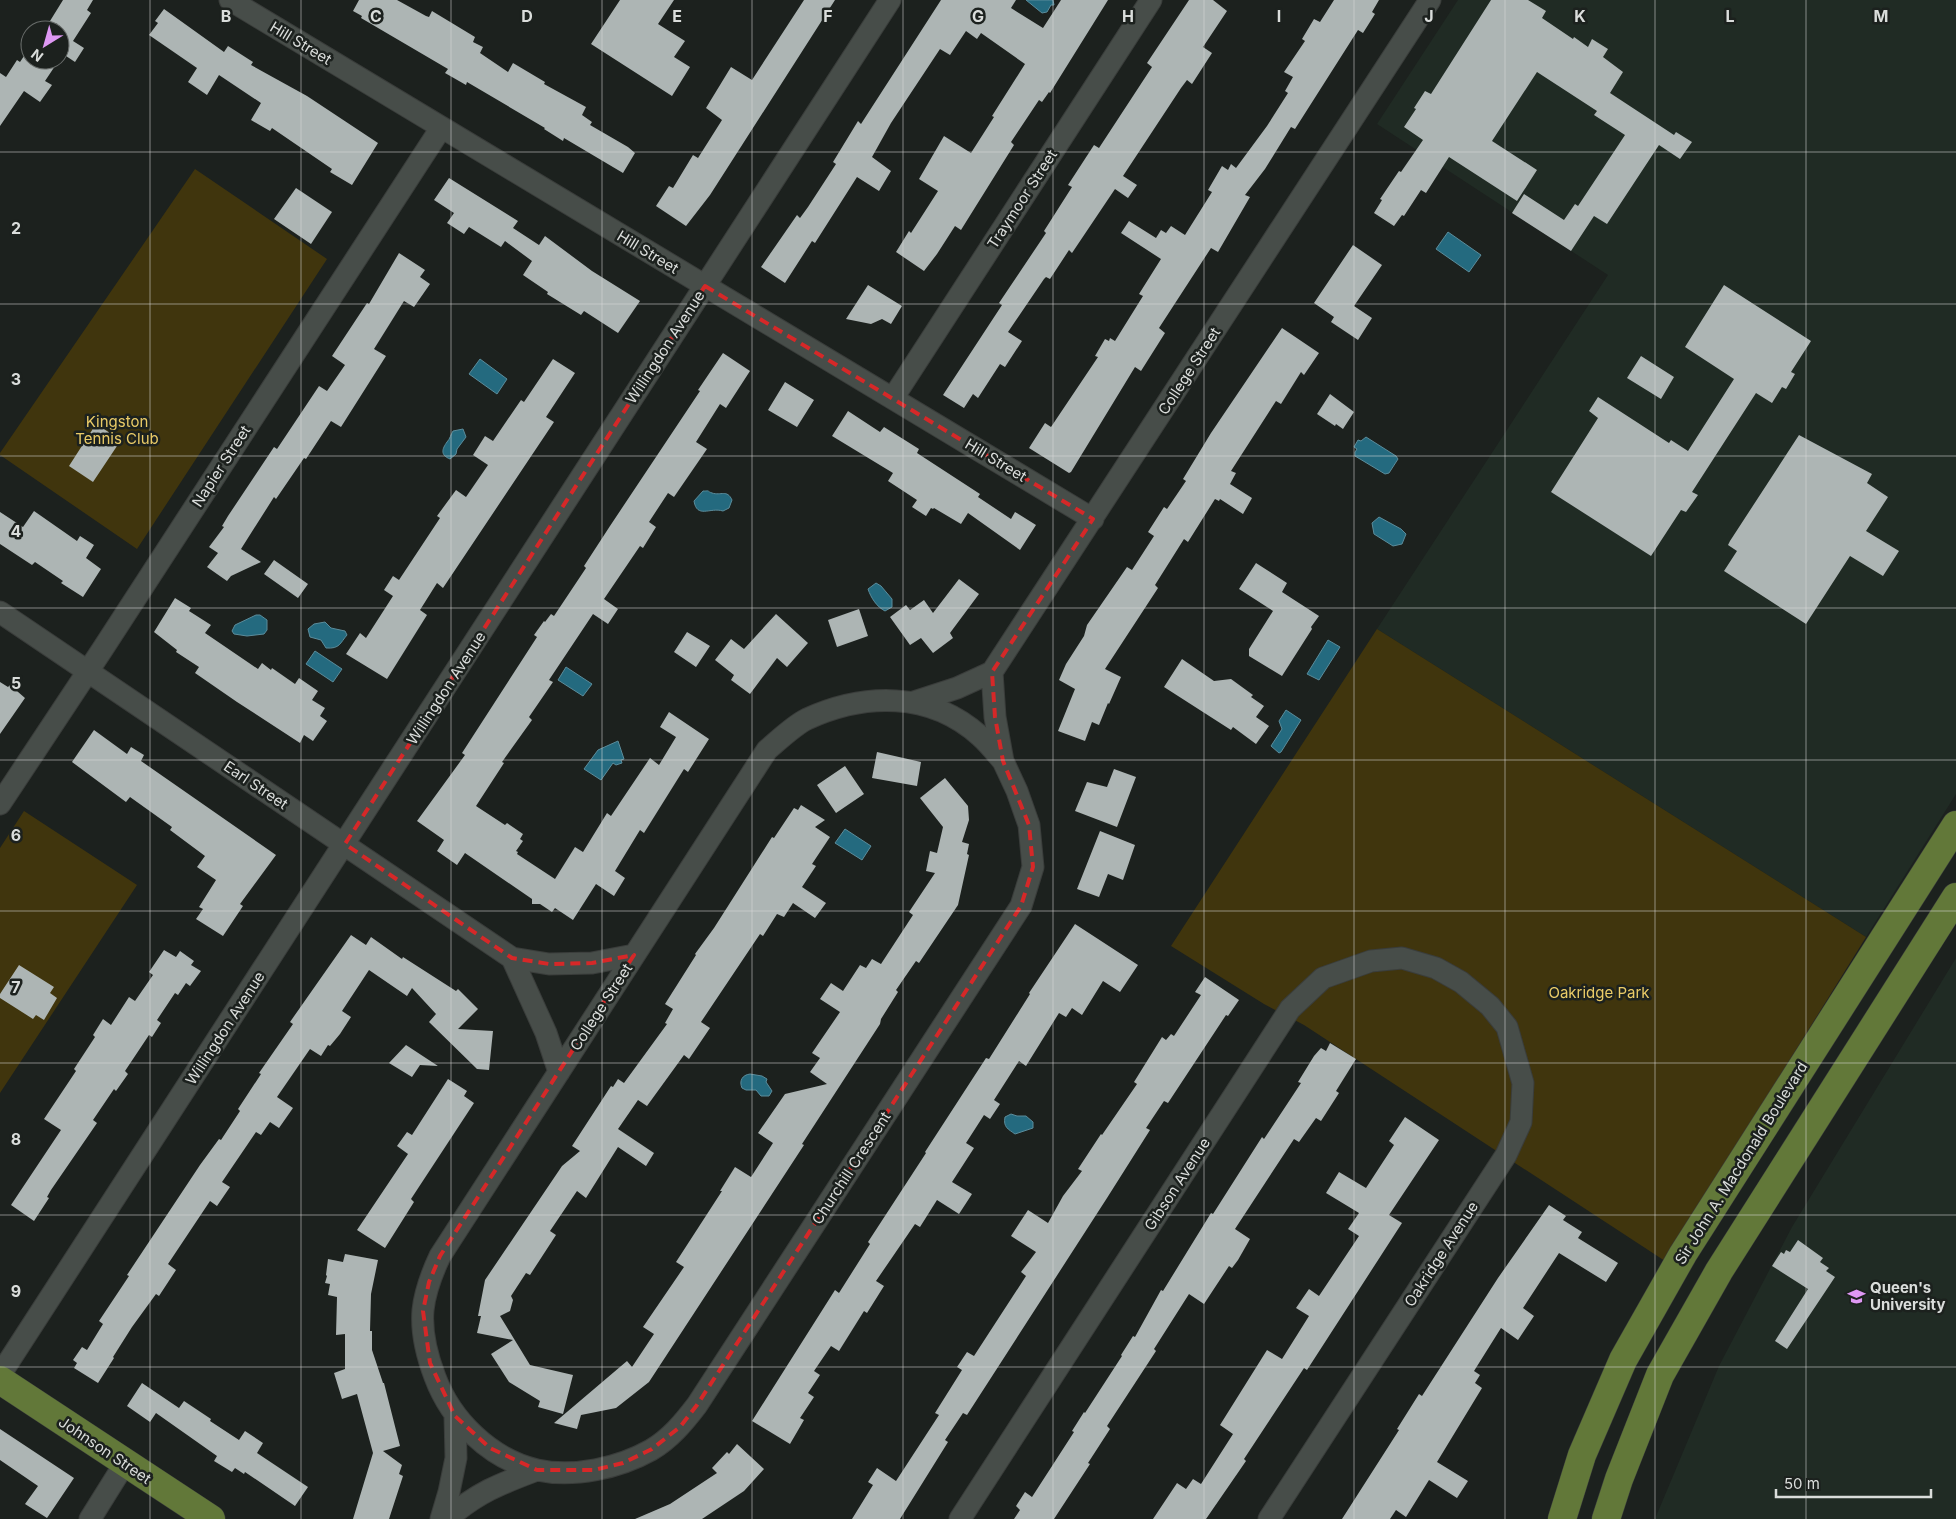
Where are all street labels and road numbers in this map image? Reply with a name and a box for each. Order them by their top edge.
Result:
street label: Hill Street [267,17,335,69]
street label: Traymoor Street [983,146,1061,252]
street label: Hill Street [614,226,682,278]
street label: Willingdon Avenue [621,287,709,407]
street label: College Street [1154,324,1224,418]
street label: Napier Street [188,422,254,510]
street label: Hill Street [962,434,1030,486]
street label: Willingdon Avenue [402,628,490,748]
street label: Earl Street [220,757,292,813]
street label: College Street [566,960,636,1054]
street label: Willingdon Avenue [181,968,269,1088]
street label: Sir John A. Macdonald Boulevard [1670,1058,1812,1268]
street label: Churchill Crescent [807,1108,895,1228]
street label: Gibson Avenue [1140,1134,1214,1234]
street label: Oakridge Avenue [1400,1198,1482,1310]
street label: Johnson Street [55,1412,155,1488]

